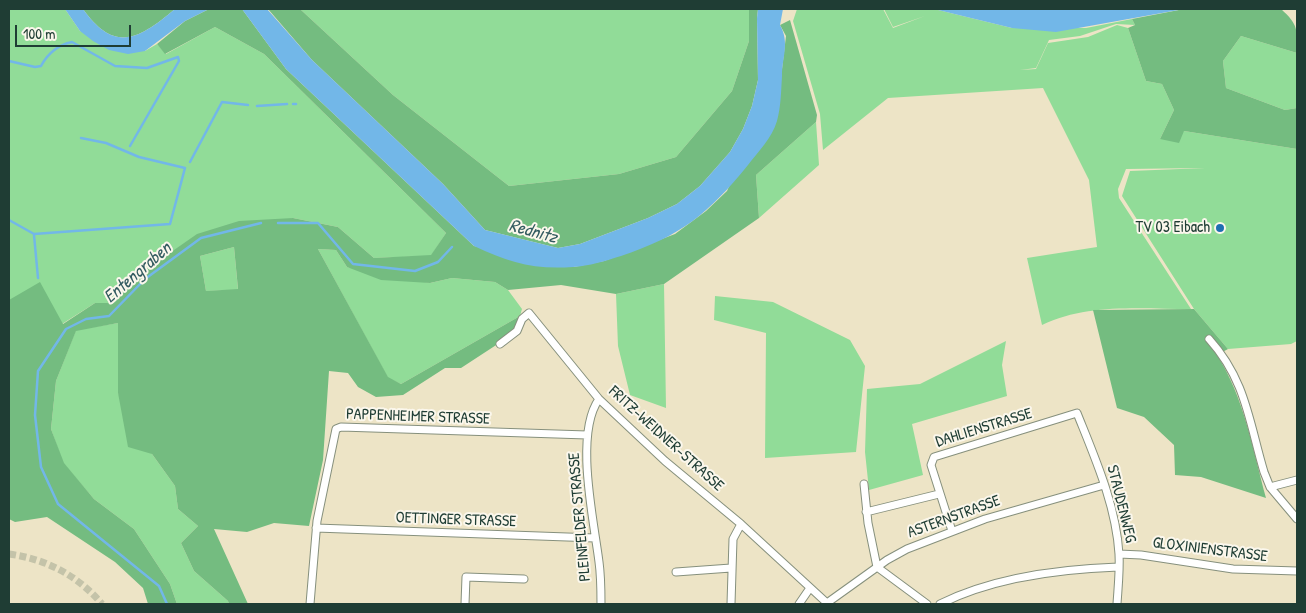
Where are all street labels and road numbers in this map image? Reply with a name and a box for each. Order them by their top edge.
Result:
street label: FRITZ-WEIDNER-STRASSE [604,382,728,496]
street label: DAHLIENSTRASSE [933,404,1035,452]
street label: PAPPENHEIMER STRASSE [346,405,490,429]
street label: PLEINFELDER STRASSE [565,452,595,582]
street label: STAUDENWEG [1102,463,1140,545]
street label: ASTERNSTRASSE [905,491,1003,543]
street label: OETTINGER STRASSE [395,508,517,532]
street label: GLOXINIENSTRASSE [1152,533,1268,567]

